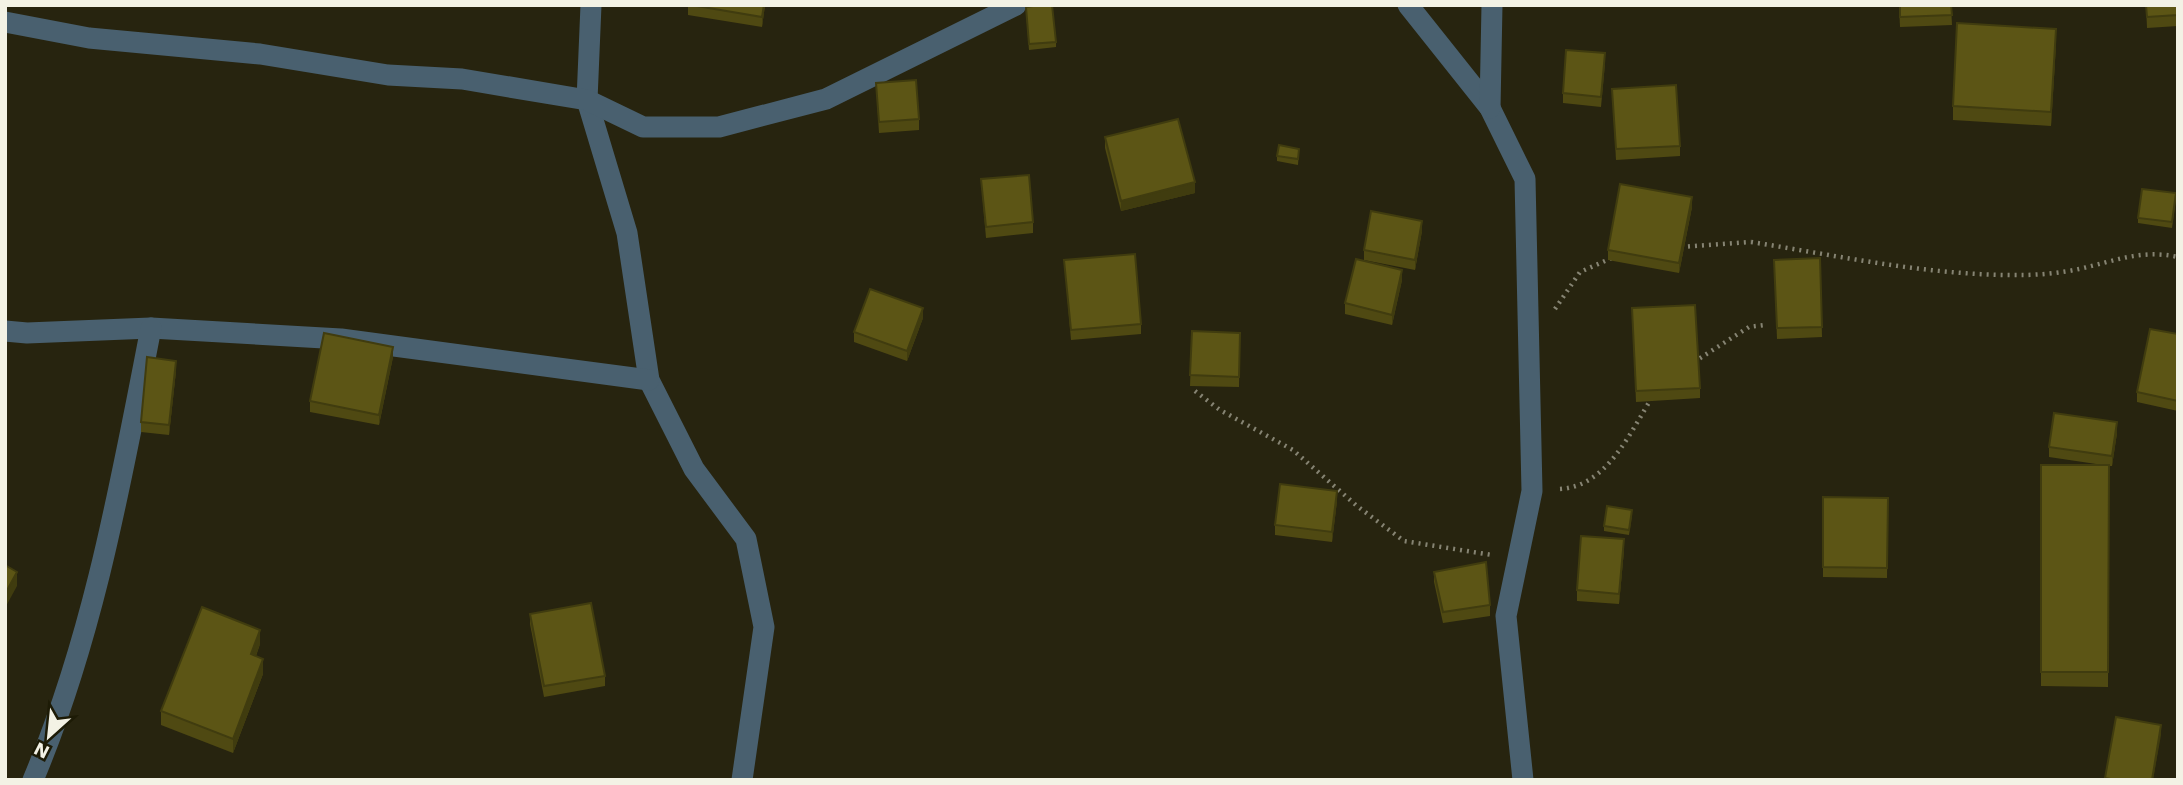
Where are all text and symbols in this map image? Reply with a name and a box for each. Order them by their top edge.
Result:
north arrow [14,701,84,771]
text: N [30,737,53,764]

